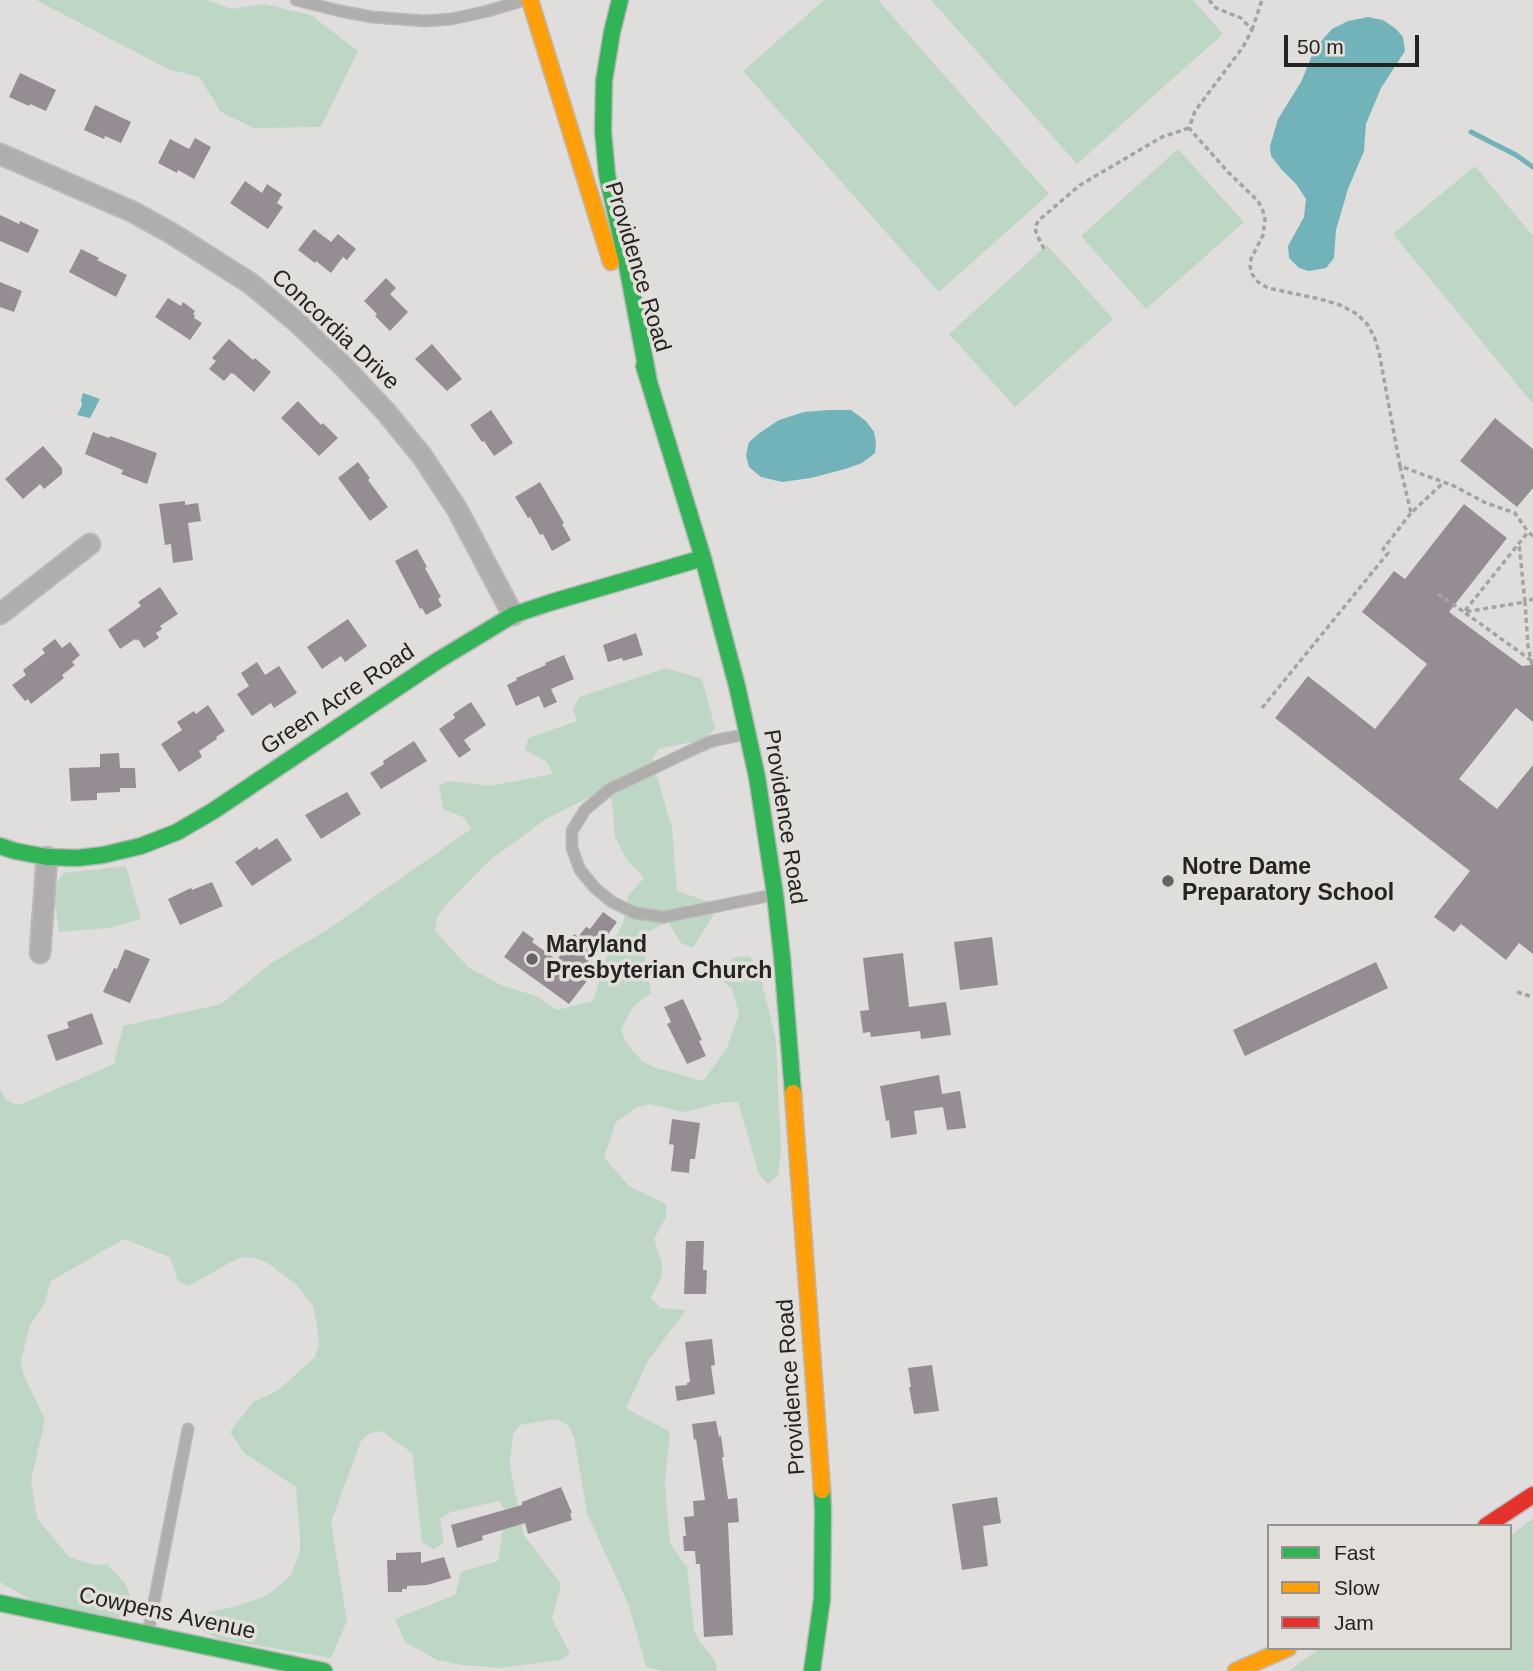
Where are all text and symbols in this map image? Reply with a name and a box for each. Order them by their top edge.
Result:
scale bar [1288,21,1423,65]
text: 50 m [1297,35,1344,58]
street label: Providence Road [598,179,676,355]
street label: Concordia Drive [265,264,405,396]
street label: Green Acre Road [256,639,420,761]
street label: Providence Road [757,728,811,906]
place label: Notre Dame Preparatory School [1182,854,1394,908]
marker: Notre Dame Preparatory School [1160,873,1176,889]
place label: Maryland Presbyterian Church [546,932,772,986]
marker: Maryland Presbyterian Church [524,951,540,967]
street label: Providence Road [772,1298,812,1476]
legend [1267,1524,1512,1650]
text: Fast [1334,1541,1375,1564]
text: Slow [1334,1576,1380,1599]
street label: Cowpens Avenue [76,1582,258,1646]
text: Jam [1334,1611,1374,1634]

